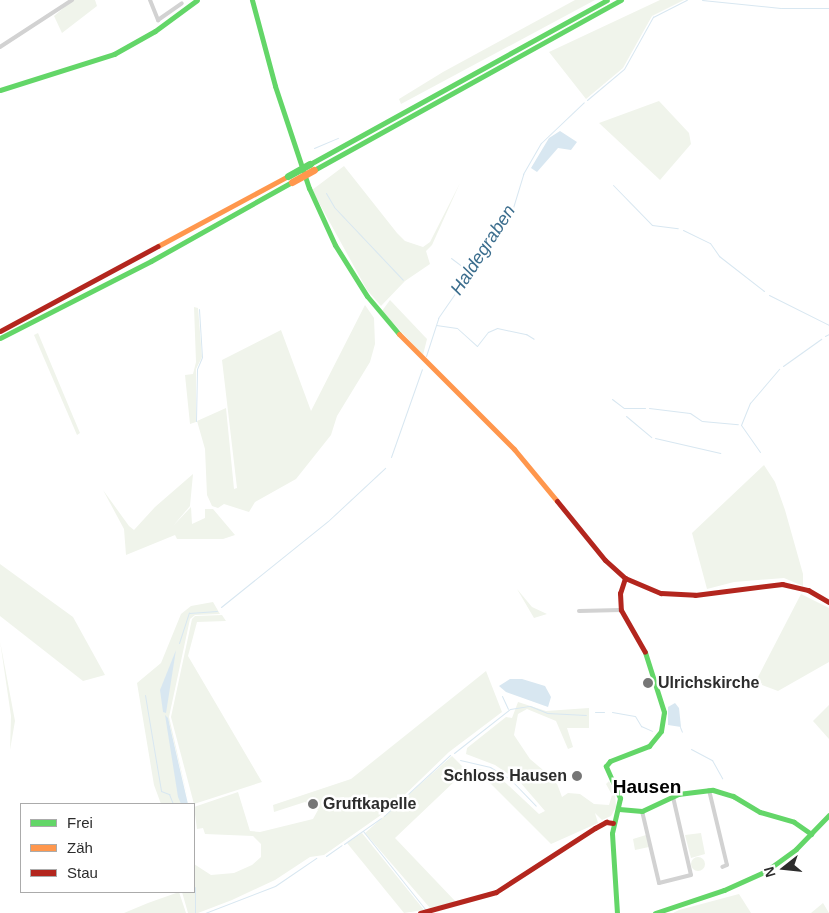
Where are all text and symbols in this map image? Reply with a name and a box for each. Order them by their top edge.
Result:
water label: Haldegraben [446,201,520,299]
place label: Ulrichskirche [658,673,759,693]
marker: Ulrichskirche [642,677,654,689]
place label: Schloss Hausen [443,766,567,786]
marker: Schloss Hausen [571,770,583,782]
district label: Hausen [613,776,681,798]
place label: Gruftkapelle [323,794,416,814]
marker: Gruftkapelle [307,798,319,810]
legend [20,803,195,893]
text: Frei [67,814,93,831]
text: Zäh [67,839,93,856]
north arrow [759,843,809,893]
text: Stau [67,864,98,881]
text: N [760,865,779,879]

